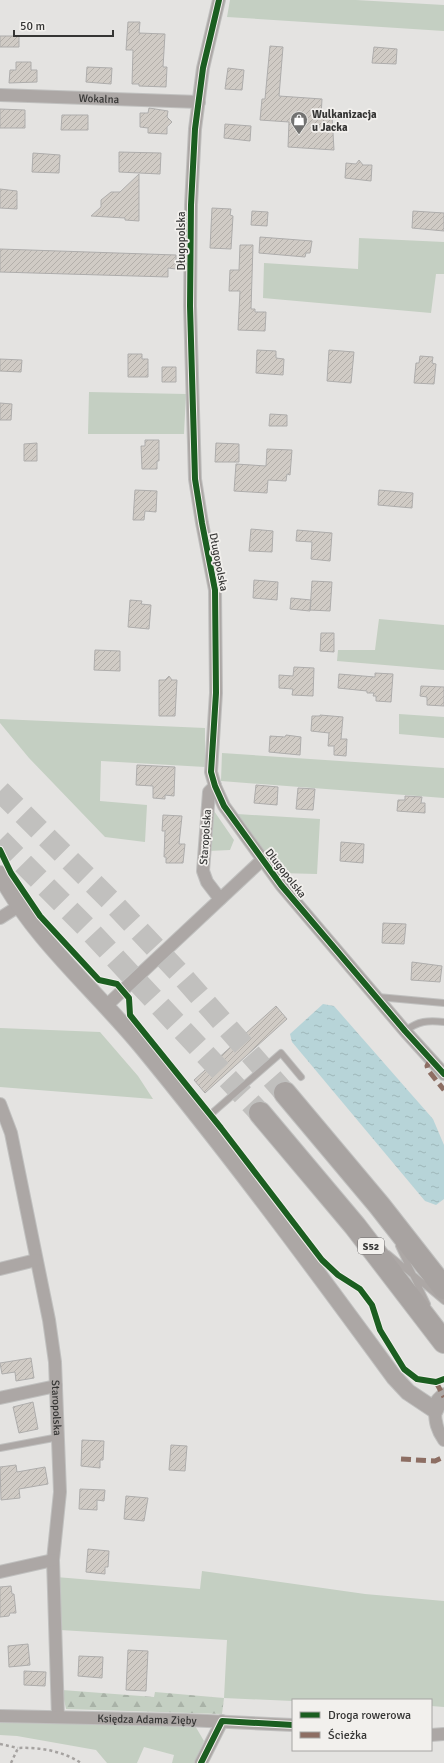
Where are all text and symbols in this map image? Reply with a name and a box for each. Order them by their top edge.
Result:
scale bar [14,12,113,38]
text: 50 m [20,19,45,34]
street label: Wokalna [78,92,120,106]
place label: Wulkanizacja u Jacka [312,108,377,134]
shop icon: Wulkanizacja u Jacka [289,110,309,135]
street label: Długopolska [175,211,188,271]
street label: Długopolska [206,532,231,593]
street label: Staropolska [197,808,214,865]
street label: Długopolska [262,846,309,901]
road number: S52 [358,1238,384,1254]
street label: Staropolska [49,1380,64,1436]
legend [292,1699,432,1751]
text: Droga rowerowa [328,1708,411,1723]
street label: Księdza Adama Zięby [97,1712,198,1728]
text: Ścieżka [328,1728,367,1743]

